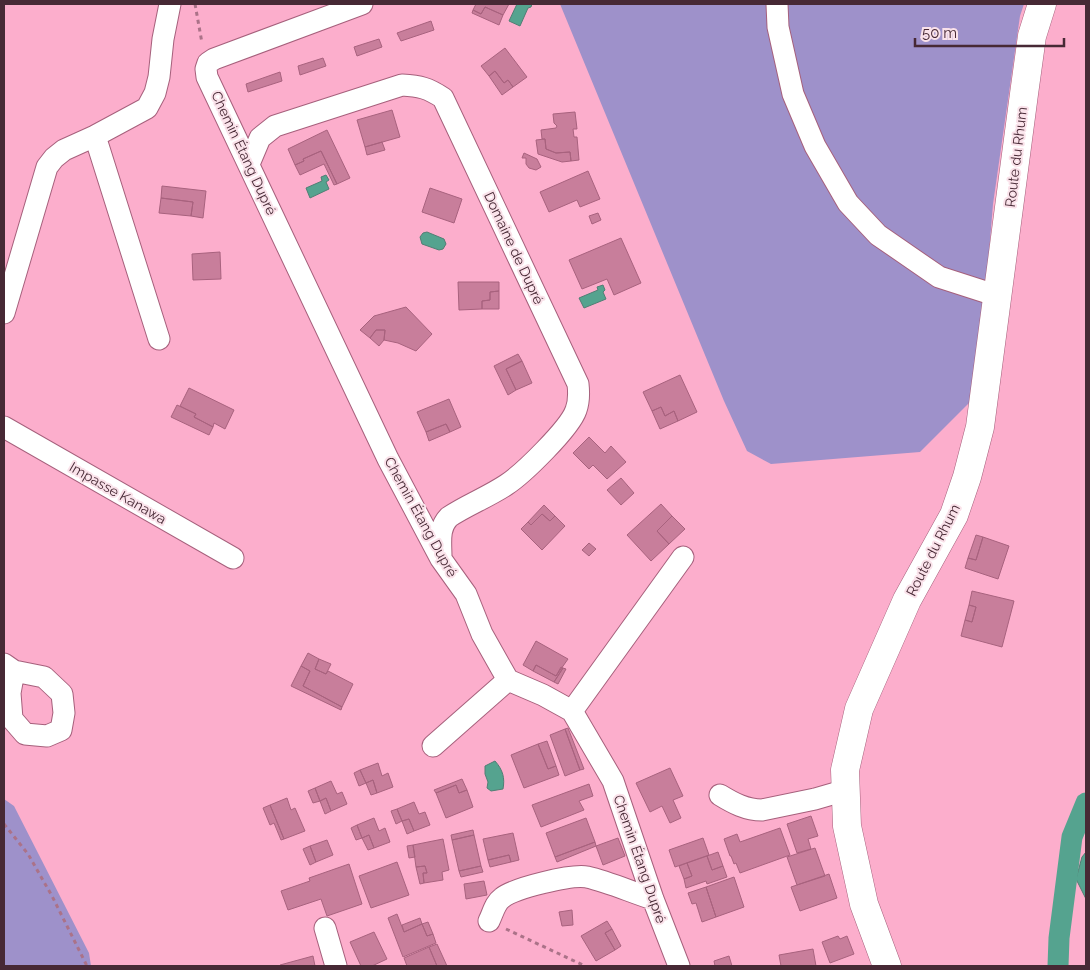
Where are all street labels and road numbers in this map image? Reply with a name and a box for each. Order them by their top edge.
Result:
street label: Chemin Étang Dupré [208,88,281,217]
street label: Route du Rhum [1002,106,1030,208]
street label: Domaine de Dupré [481,189,547,307]
street label: Chemin Étang Dupré [381,454,462,580]
street label: Impasse Kanawa [67,459,169,527]
street label: Route du Rhum [903,501,963,599]
street label: Chemin Étang Dupré [611,792,670,925]

